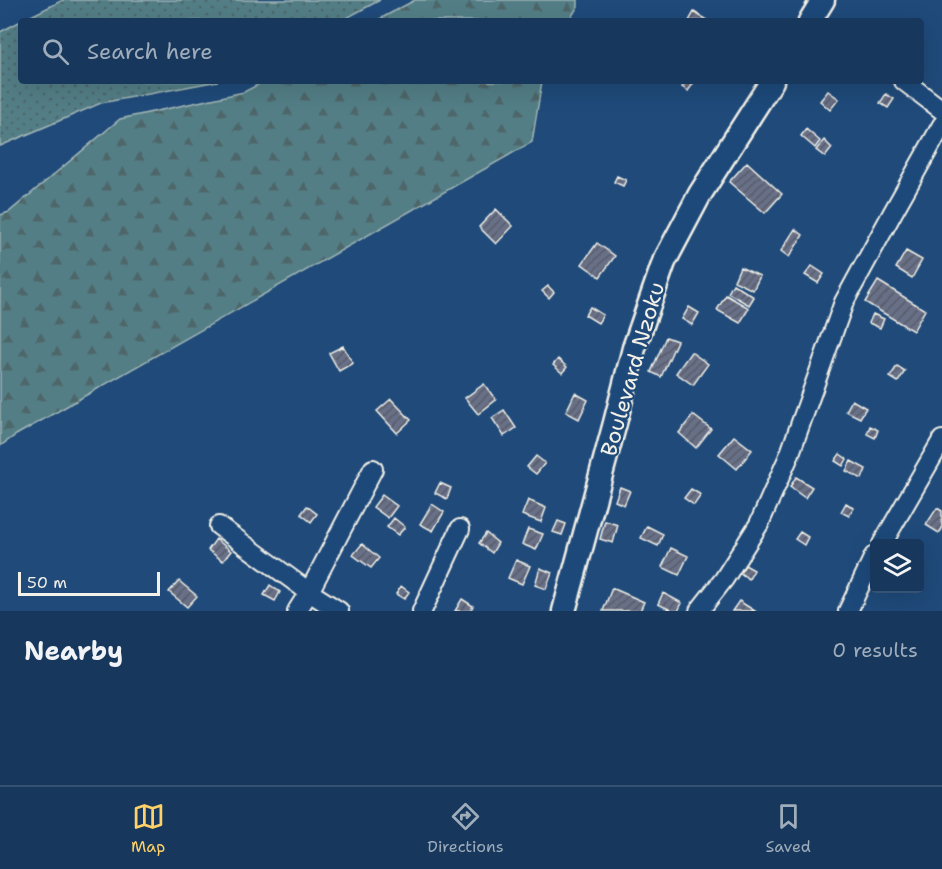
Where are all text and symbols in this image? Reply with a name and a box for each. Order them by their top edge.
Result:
search box [18,18,924,84]
icon: search [39,35,72,68]
text: Search here [87,37,213,66]
street label: Boulevard Nzoku [594,279,671,460]
map controls [870,539,924,593]
button: layers [870,539,924,593]
scale bar [18,569,160,596]
text: 50 m [27,572,67,593]
text: Nearby [24,633,123,668]
text: 0 results [832,637,918,663]
tab: Map [131,800,165,857]
tab: Directions [427,800,504,857]
tab: Saved [766,800,811,857]

